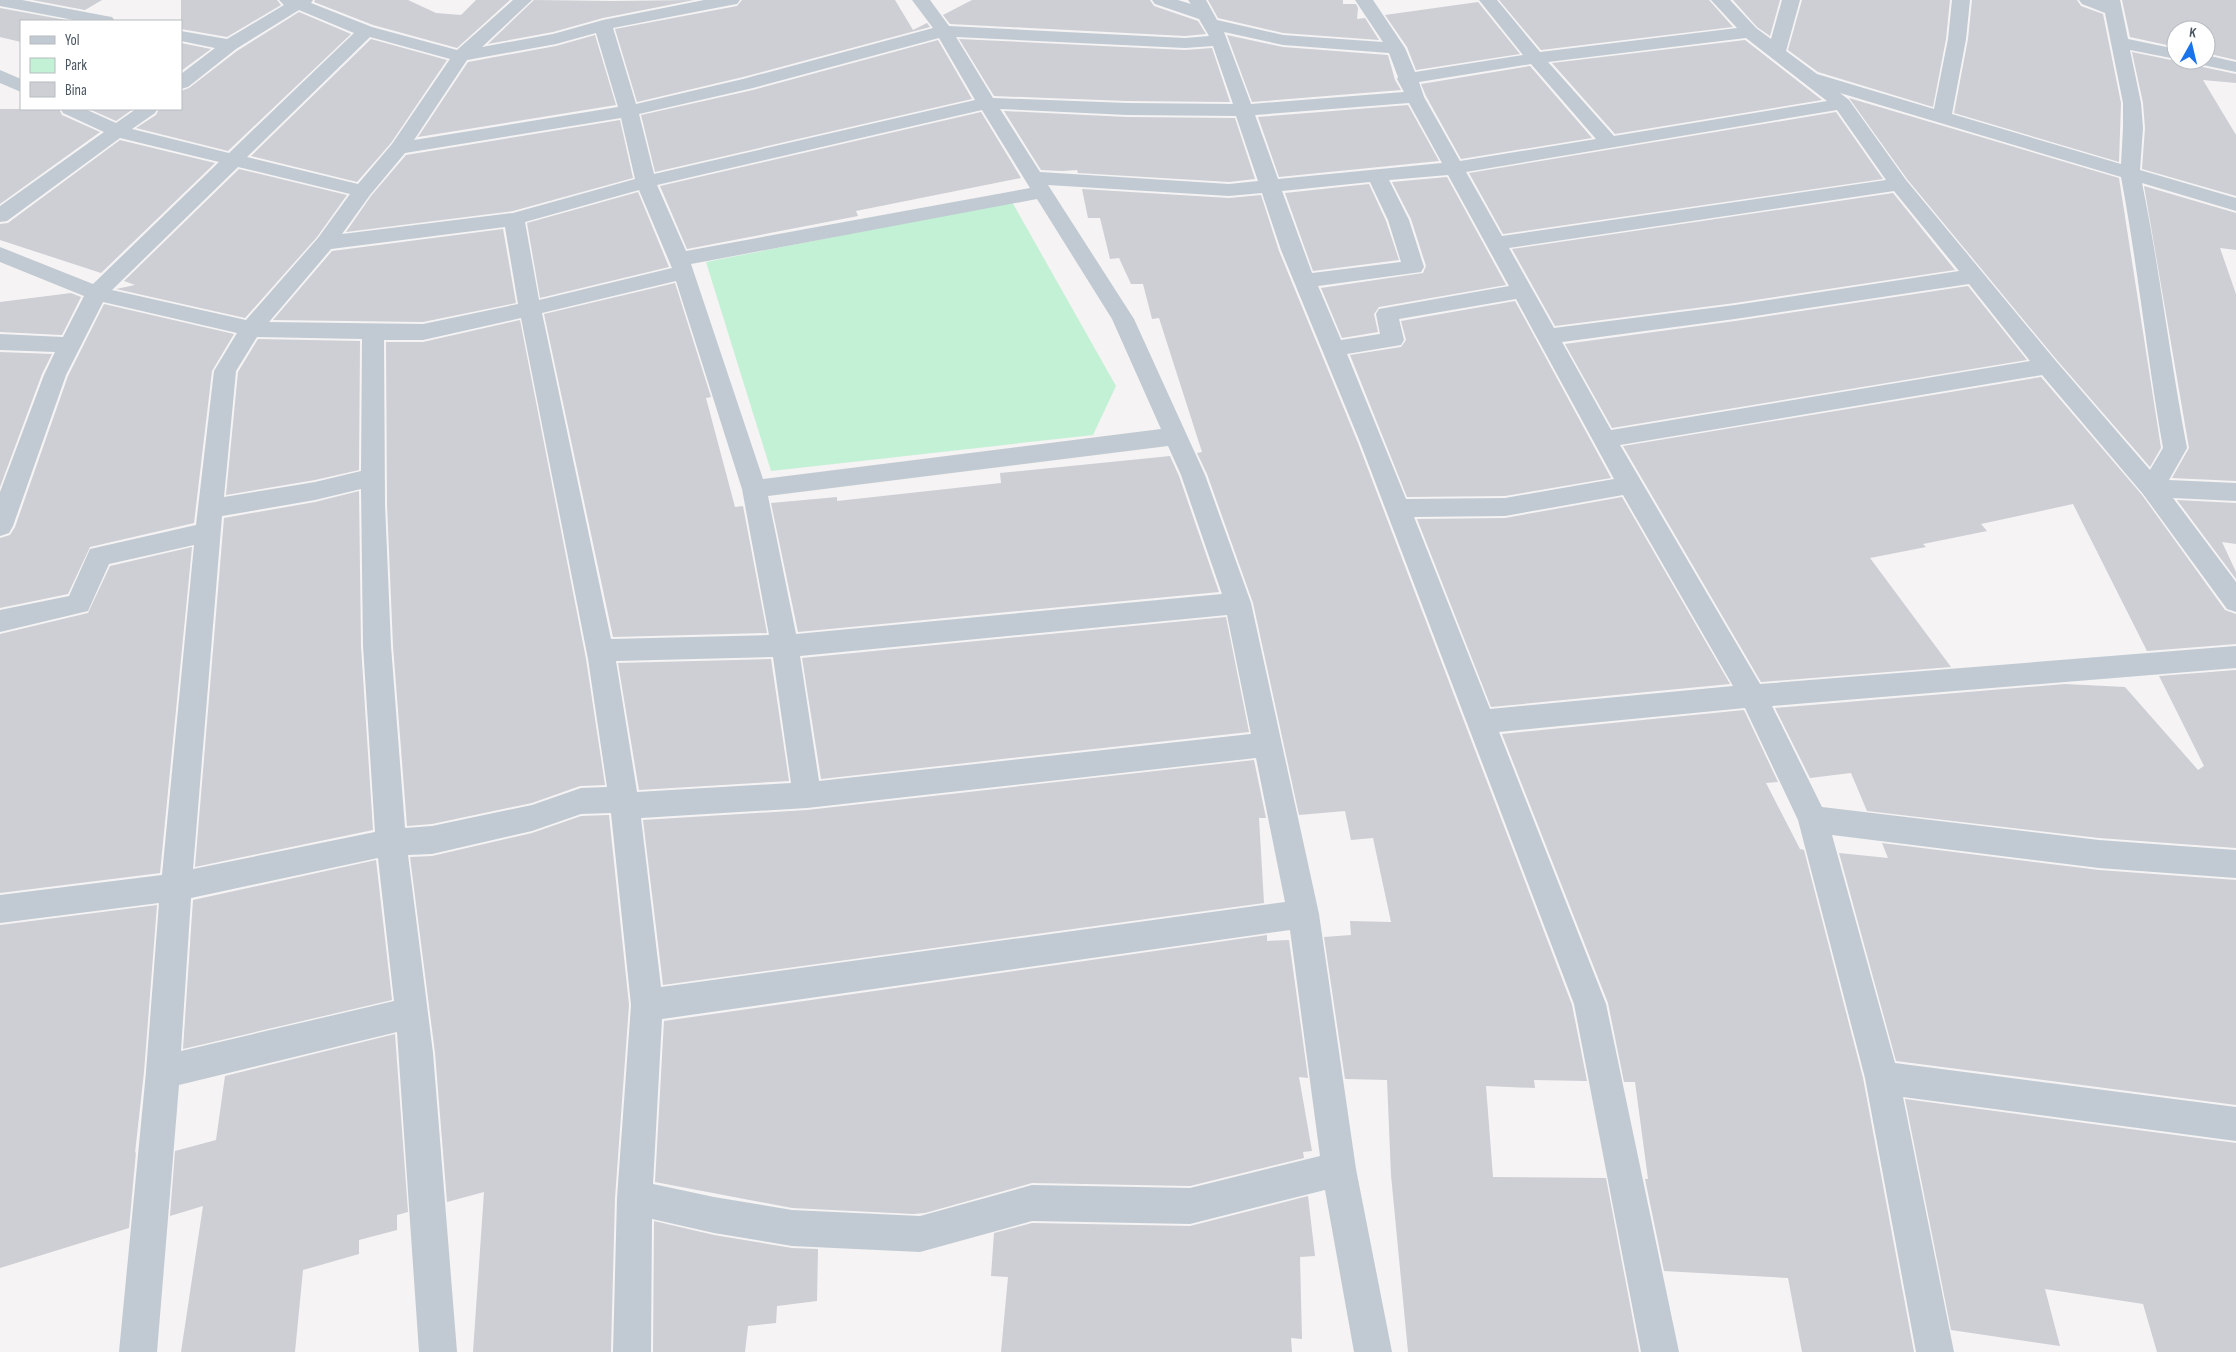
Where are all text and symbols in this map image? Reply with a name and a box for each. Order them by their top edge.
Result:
legend [20,20,182,110]
north arrow [2166,20,2216,70]
text: K [2188,24,2197,42]
text: Yol [65,31,80,50]
text: Park [65,56,87,75]
text: Bina [65,81,87,100]

